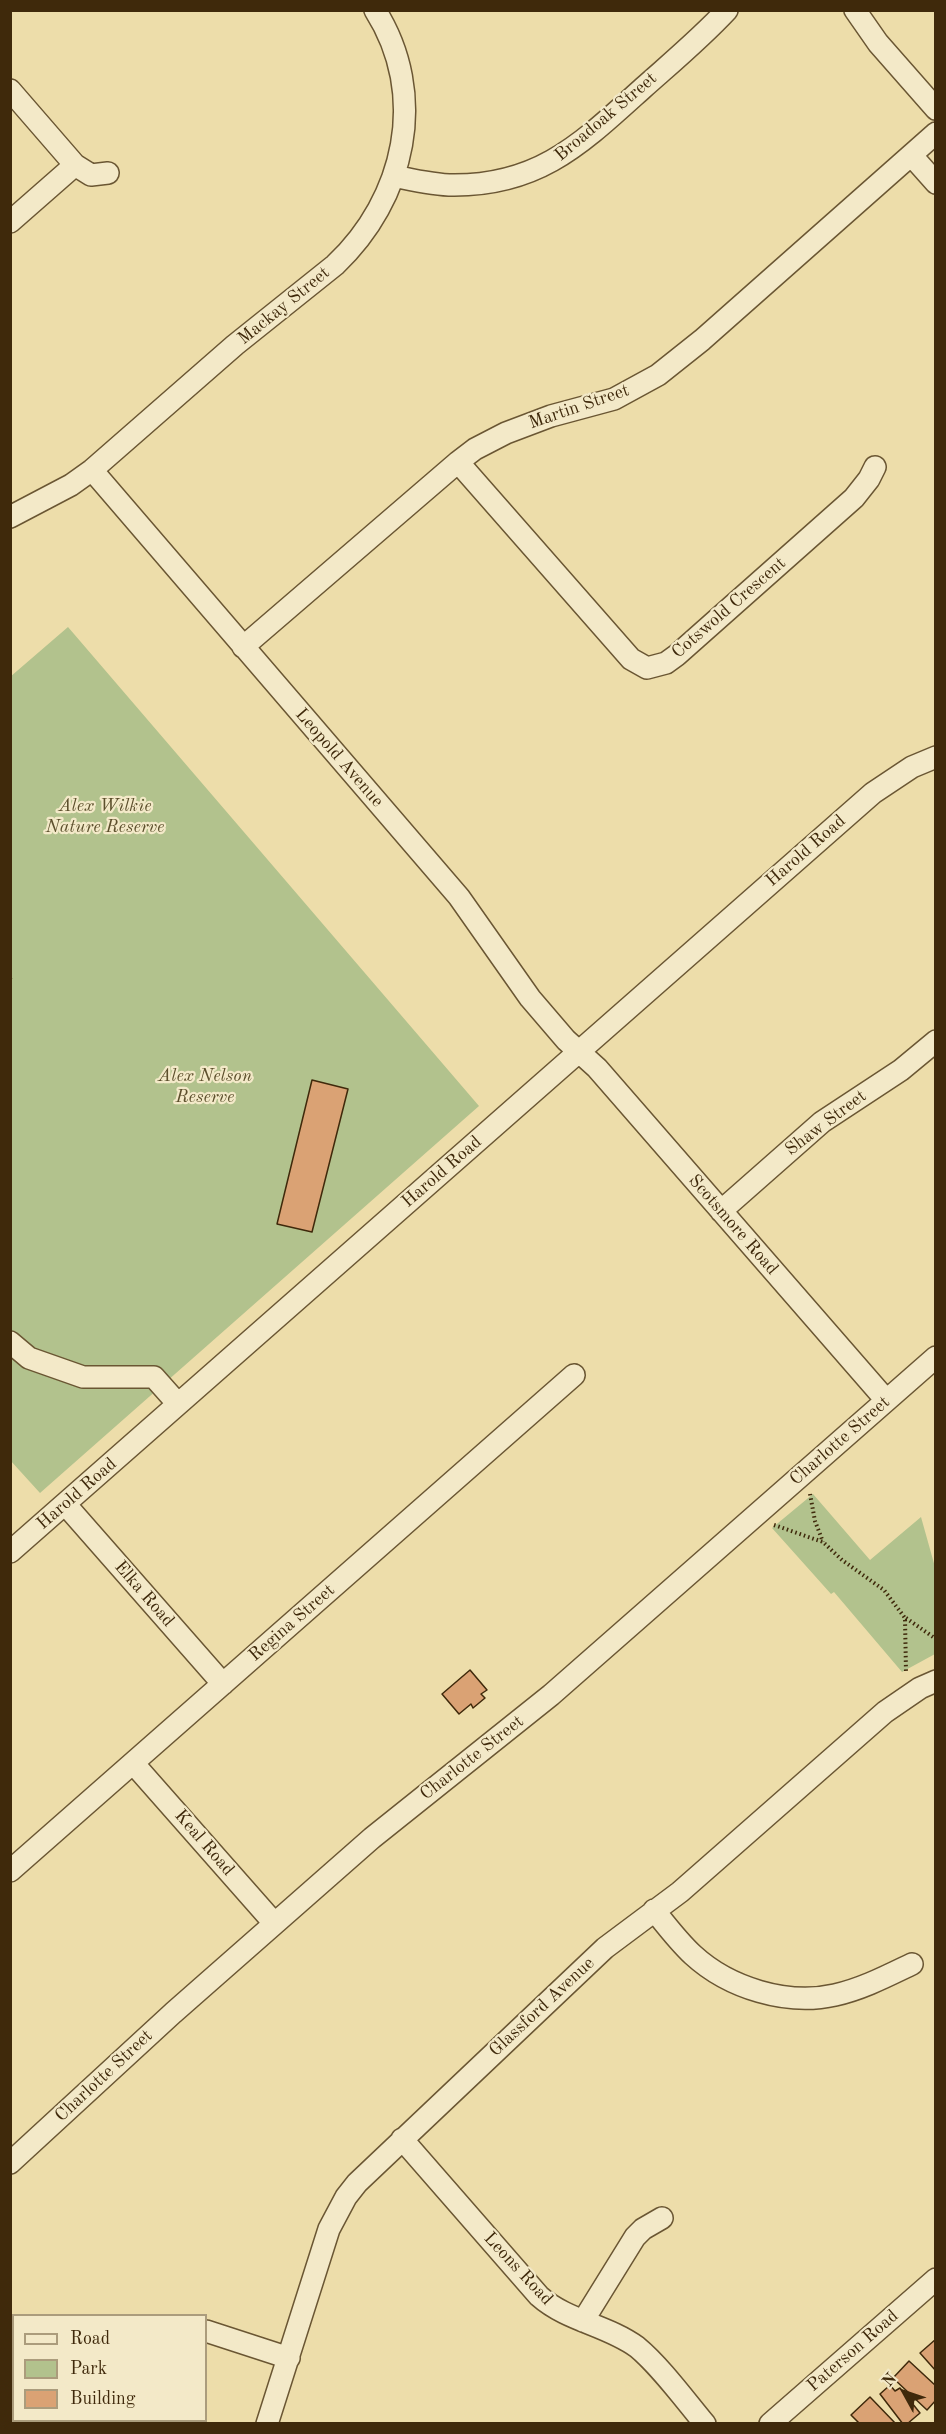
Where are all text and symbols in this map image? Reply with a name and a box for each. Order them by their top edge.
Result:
street label: Broadoak Street [550,68,662,166]
street label: Mackay Street [234,262,334,350]
street label: Martin Street [526,380,632,434]
street label: Cotswold Crescent [668,553,790,663]
street label: Leopold Avenue [290,704,388,812]
park label: Alex Wilkie Nature Reserve [46,795,164,838]
street label: Harold Road [762,810,850,892]
park label: Alex Nelson Reserve [158,1065,252,1108]
street label: Shaw Street [781,1085,871,1161]
street label: Harold Road [398,1131,486,1213]
street label: Scotsmore Road [683,1170,783,1280]
street label: Charlotte Street [786,1392,894,1490]
street label: Harold Road [33,1453,121,1535]
street label: Elka Road [109,1556,179,1632]
street label: Regina Street [244,1580,340,1666]
street label: Charlotte Street [416,1711,528,1805]
street label: Keal Road [169,1805,239,1881]
street label: Glassford Avenue [485,1953,599,2061]
street label: Charlotte Street [51,2025,157,2127]
street label: Leons Road [479,2228,557,2310]
street label: Paterson Road [803,2305,903,2397]
legend [12,2314,207,2422]
text: Road [70,2330,110,2348]
text: Park [70,2360,107,2378]
north arrow [874,2362,934,2422]
text: N [880,2371,900,2390]
text: Building [70,2390,135,2408]

